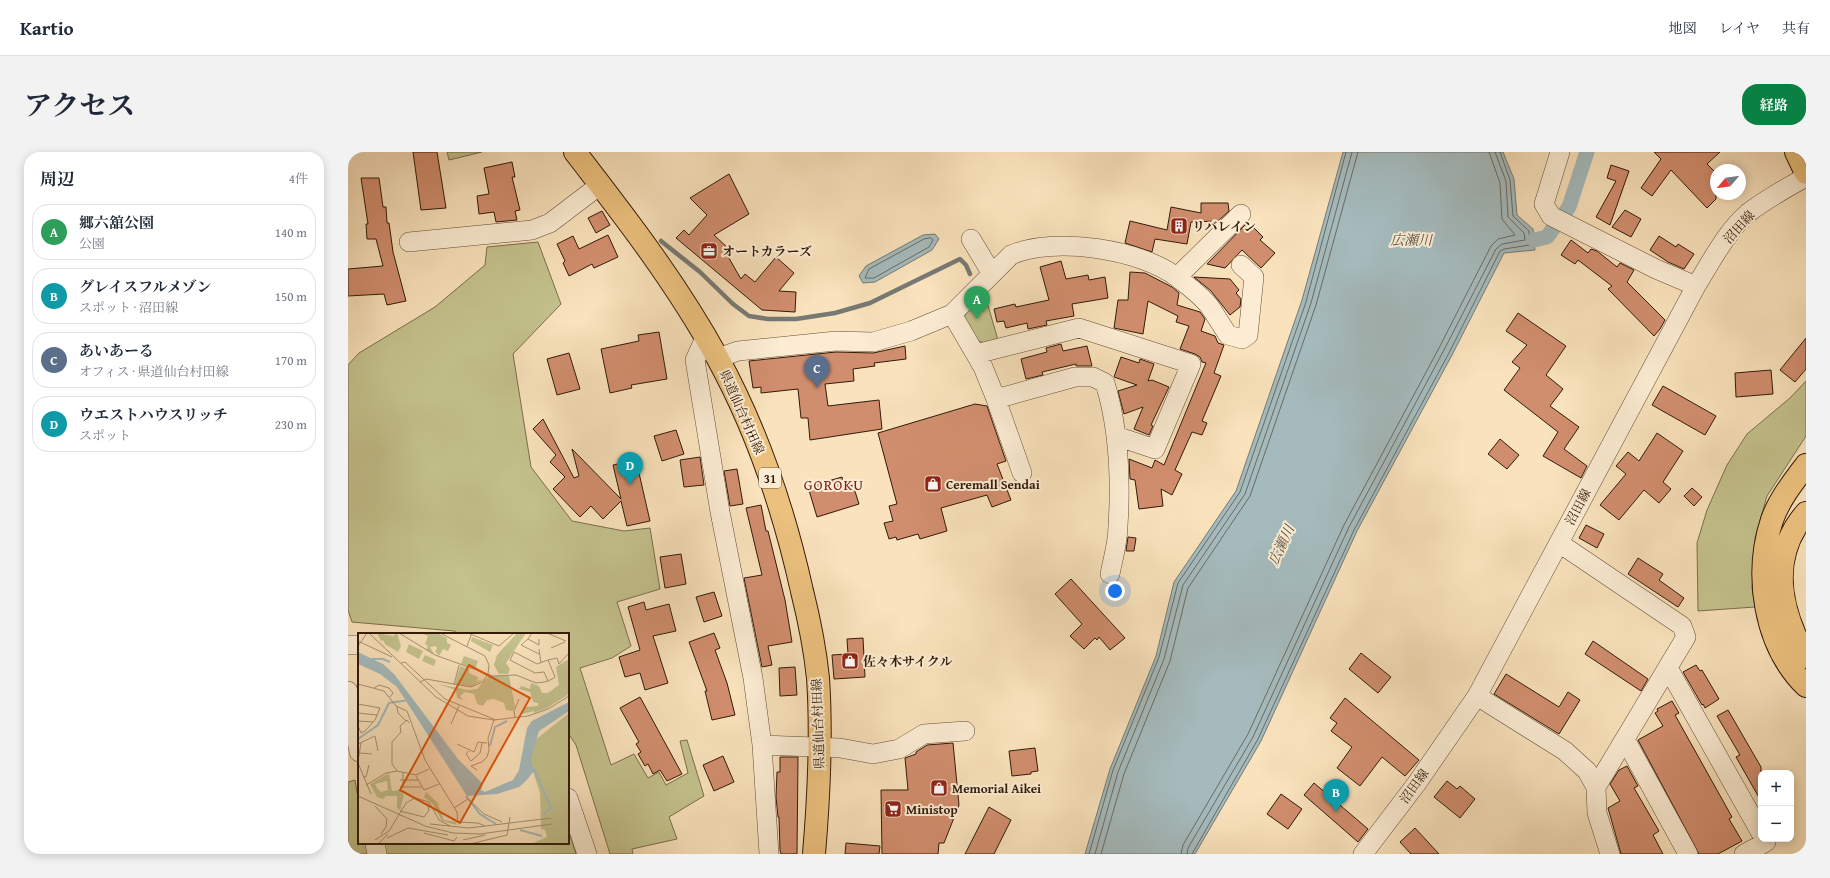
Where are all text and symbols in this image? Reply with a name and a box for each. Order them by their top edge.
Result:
text: Kartio [20,14,74,42]
text: 地図 [1669,18,1697,38]
text: レイヤ [1719,18,1760,38]
text: 共有 [1782,18,1810,38]
text: アクセス [24,84,135,125]
button: 経路 [1742,84,1806,125]
north arrow [1710,164,1746,200]
text: 周辺 [40,166,74,191]
text: 4件 [289,169,308,188]
street label: 沼田線 [1719,206,1759,248]
text: 郷六舘公園 [79,212,154,233]
building icon: リバレイン [1169,216,1189,236]
place label: リバレイン [1192,217,1256,236]
text: A [50,223,58,242]
text: 140 m [275,223,307,242]
water label: 広瀬川 [1390,230,1434,250]
text: 公園 [79,234,105,253]
office icon: オートカラーズ [699,241,719,261]
place label: オートカラーズ [722,242,812,261]
text: グレイスフルメゾン [79,276,212,297]
pin: A [964,286,990,319]
text: B [50,287,58,306]
text: 150 m [275,287,307,306]
text: スポット · 沼田線 [79,298,178,317]
text: あいあーる [79,340,154,361]
text: C [50,351,58,370]
text: 170 m [275,351,307,370]
pin: C [804,355,830,388]
text: オフィス · 県道仙台村田線 [79,362,228,381]
street label: 県道仙台村田線 [715,367,769,457]
text: ウエストハウスリッチ [79,404,228,425]
text: D [50,415,58,434]
text: 230 m [275,415,307,434]
text: スポット [79,426,131,445]
pin: D [617,452,643,485]
road number: 31 [759,468,781,488]
district label: GOROKU [804,474,864,495]
shop icon: Ceremall Sendai [923,474,943,494]
place label: Ceremall Sendai [946,475,1040,494]
street label: 沼田線 [1560,485,1596,529]
water label: 広瀬川 [1263,520,1300,568]
your location [1105,581,1125,601]
inset map [358,633,569,844]
shop icon: 佐々木サイクル [840,651,860,671]
place label: 佐々木サイクル [863,652,952,671]
street label: 県道仙台村田線 [807,678,829,770]
street label: 沼田線 [1395,765,1433,807]
map controls [1758,770,1794,842]
button: + [1758,770,1794,806]
shop icon: Memorial Aikei [929,778,949,798]
place label: Memorial Aikei [952,779,1041,798]
pin: B [1323,779,1349,812]
supermarket icon: Ministop [883,799,903,819]
place label: Ministop [906,800,958,819]
button: − [1758,806,1794,842]

